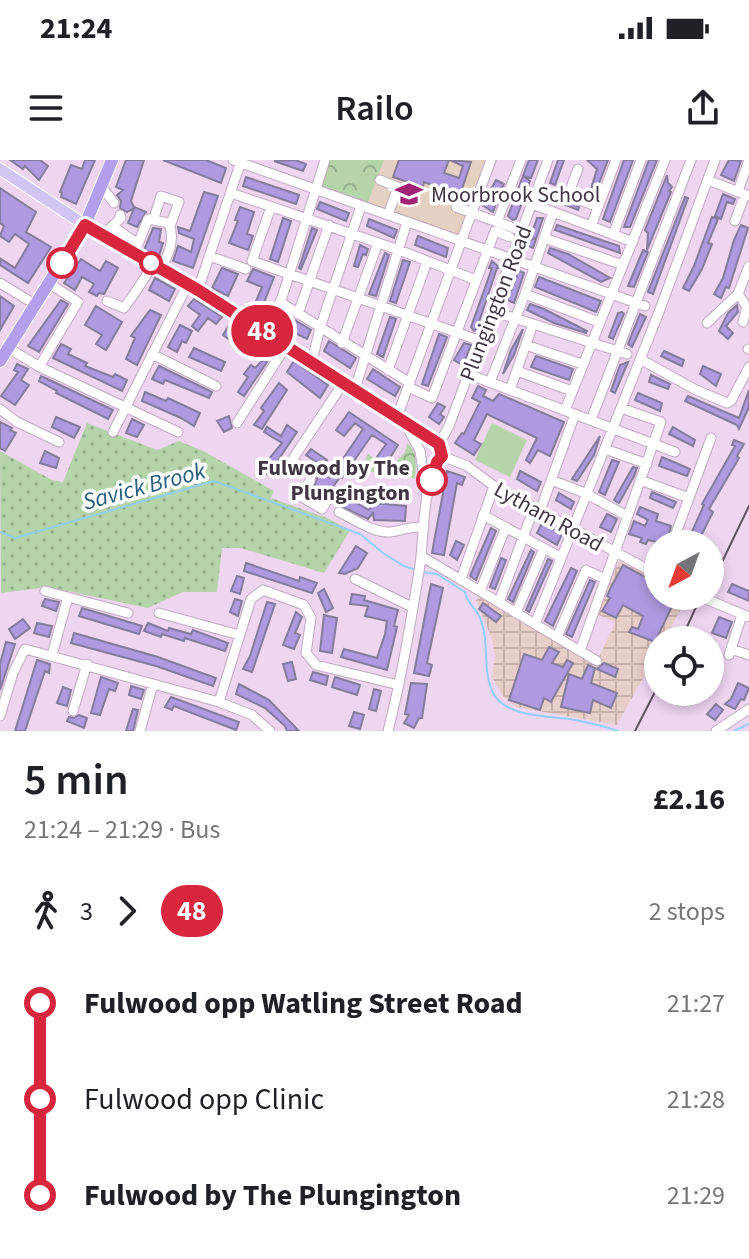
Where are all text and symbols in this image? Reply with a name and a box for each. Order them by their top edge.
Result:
text: 21:24 [40,7,112,50]
text: Railo [335,83,414,134]
icon: menu [24,86,68,130]
icon: share [681,86,725,130]
school or university icon: Moorbrook School [394,179,424,209]
place label: Moorbrook School [431,179,600,211]
street label: Plungington Road [452,221,540,386]
unlabelled marker [47,248,77,278]
unlabelled marker [140,252,162,274]
line badge: 48 [226,305,298,357]
text: 48 [247,311,277,351]
place label: Fulwood by The Plungington [257,452,410,509]
water label: Savick Brook [79,453,210,520]
marker: Fulwood by The Plungington [417,465,447,495]
street label: Lytham Road [488,474,609,560]
north arrow [644,530,724,610]
map controls [644,530,724,706]
button: locate [644,626,724,706]
text: 5 min [24,749,129,812]
text: £2.16 [653,778,725,821]
text: 21:24 – 21:29 · Bus [24,811,220,848]
icon: walk [24,889,68,933]
icon: forward [105,889,149,933]
text: 48 [177,891,207,931]
text: 3 [80,893,93,930]
text: 2 stops [649,893,725,930]
text: Fulwood opp Watling Street Road [84,982,523,1025]
text: 21:27 [667,985,725,1022]
text: Fulwood opp Clinic [84,1078,324,1121]
text: 21:28 [667,1081,725,1118]
text: Fulwood by The Plungington [84,1174,461,1217]
text: 21:29 [667,1177,725,1214]

